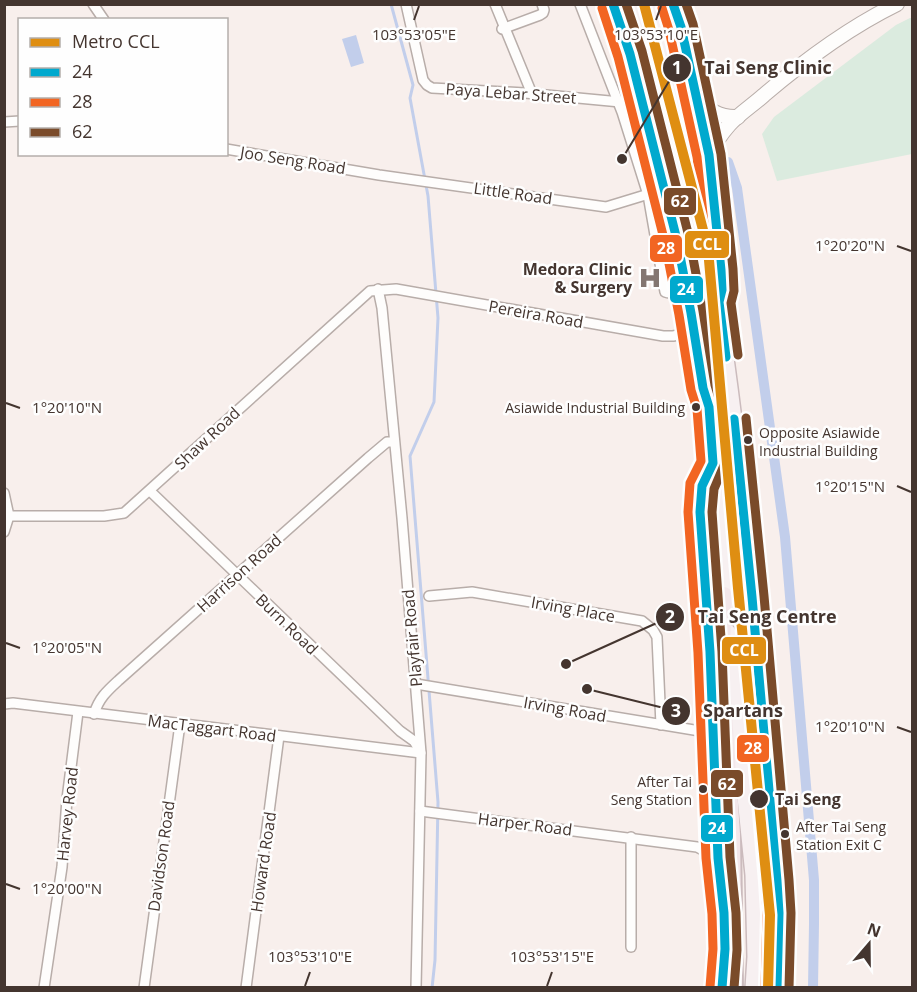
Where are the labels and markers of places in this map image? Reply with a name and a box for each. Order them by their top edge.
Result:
callout: Tai Seng Clinic [662,50,843,86]
place label: Medora Clinic & Surgery [523,258,633,298]
hospital icon: Medora Clinic & Surgery [637,265,663,291]
place label: Asiawide Industrial Building [505,398,685,417]
marker: Asiawide Industrial Building [690,401,702,413]
place label: Opposite Asiawide Industrial Building [759,423,880,460]
marker: Opposite Asiawide Industrial Building [742,434,754,446]
callout: Tai Seng Centre [655,599,848,635]
callout: Spartans [661,693,795,729]
place label: After Tai Seng Station [611,772,692,809]
marker: After Tai Seng Station [697,783,709,795]
marker: Tai Seng [748,788,770,810]
place label: Tai Seng [775,788,841,810]
place label: After Tai Seng Station Exit C [796,817,887,854]
marker: After Tai Seng Station Exit C [779,828,791,840]

